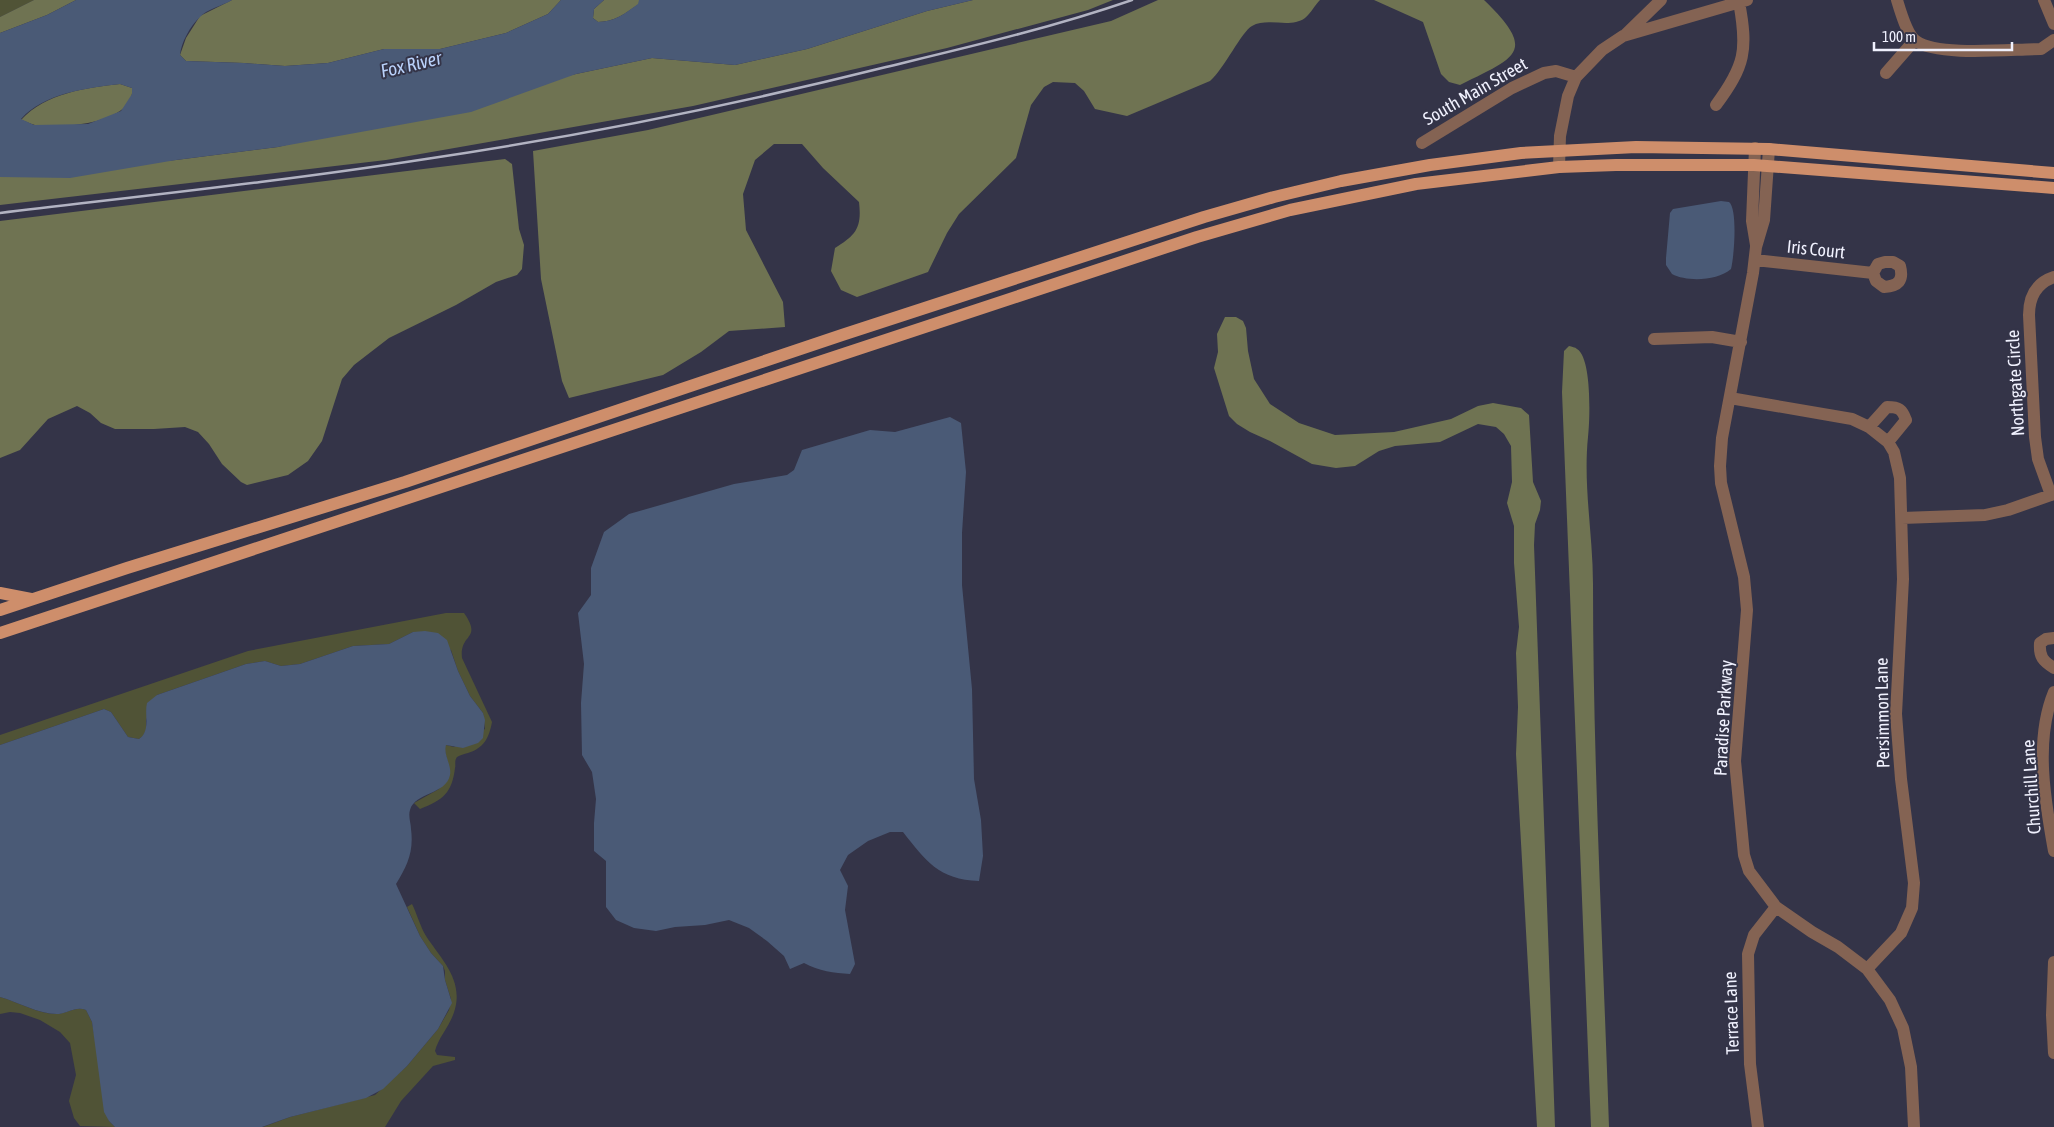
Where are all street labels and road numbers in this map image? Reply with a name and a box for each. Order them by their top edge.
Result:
street label: South Main Street [1419,53,1531,129]
street label: Iris Court [1786,236,1846,262]
street label: Northgate Circle [2002,329,2028,437]
street label: Persimmon Lane [1871,658,1893,768]
street label: Paradise Parkway [1709,659,1737,777]
street label: Churchill Lane [2017,739,2045,835]
street label: Terrace Lane [1719,971,1743,1055]

